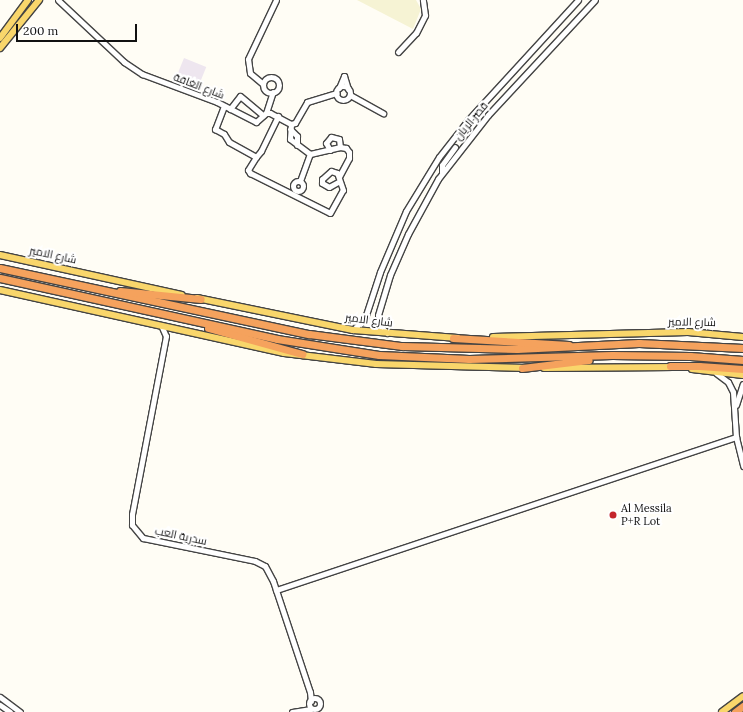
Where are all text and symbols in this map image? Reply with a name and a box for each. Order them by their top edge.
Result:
scale bar [18,16,139,42]
text: 200 m [23,23,58,38]
street label: شارع الغافة [172,70,226,102]
street label: قصر الريان [451,99,491,143]
street label: شارع الامير [28,244,78,266]
street label: شارع الامير [344,311,394,329]
street label: شارع الامير [668,315,716,329]
place label: Al Messila P+R Lot [621,502,672,528]
marker: Al Messila P+R Lot [608,510,618,520]
street label: سدرية العب [154,524,208,548]

